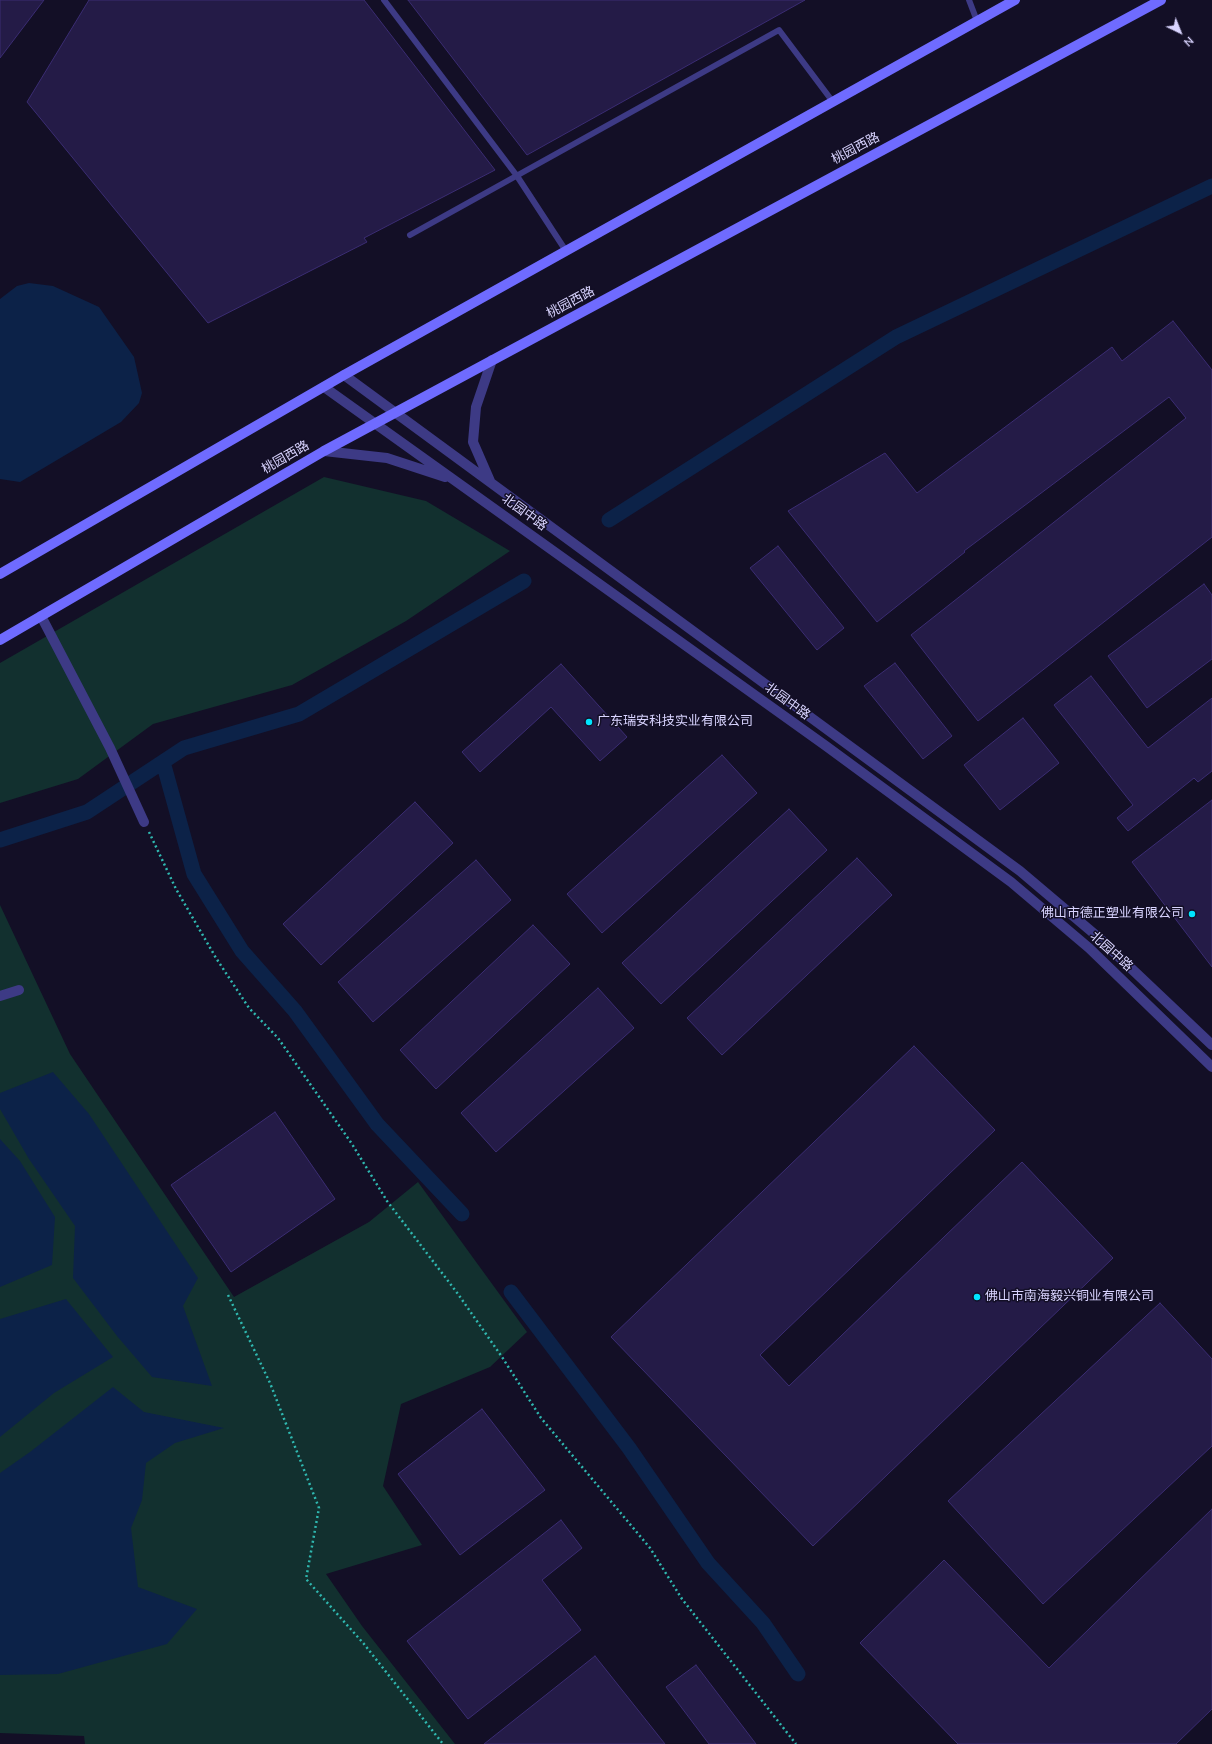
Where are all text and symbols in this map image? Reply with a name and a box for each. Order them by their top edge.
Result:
north arrow [1160,12,1200,52]
text: N [1180,33,1197,49]
street label: 桃园西路 [829,130,883,168]
street label: 桃园西路 [544,284,598,322]
street label: 桃园西路 [260,438,312,478]
street label: 北园中路 [498,491,550,535]
street label: 北园中路 [761,680,813,724]
place label: 广东瑞安科技实业有限公司 [597,714,753,730]
marker: 广东瑞安科技实业有限公司 [584,717,594,727]
place label: 佛山市德正塑业有限公司 [1041,906,1184,922]
marker: 佛山市德正塑业有限公司 [1187,909,1197,919]
street label: 北园中路 [1086,929,1136,975]
place label: 佛山市南海毅兴铜业有限公司 [985,1289,1154,1305]
marker: 佛山市南海毅兴铜业有限公司 [972,1292,982,1302]

